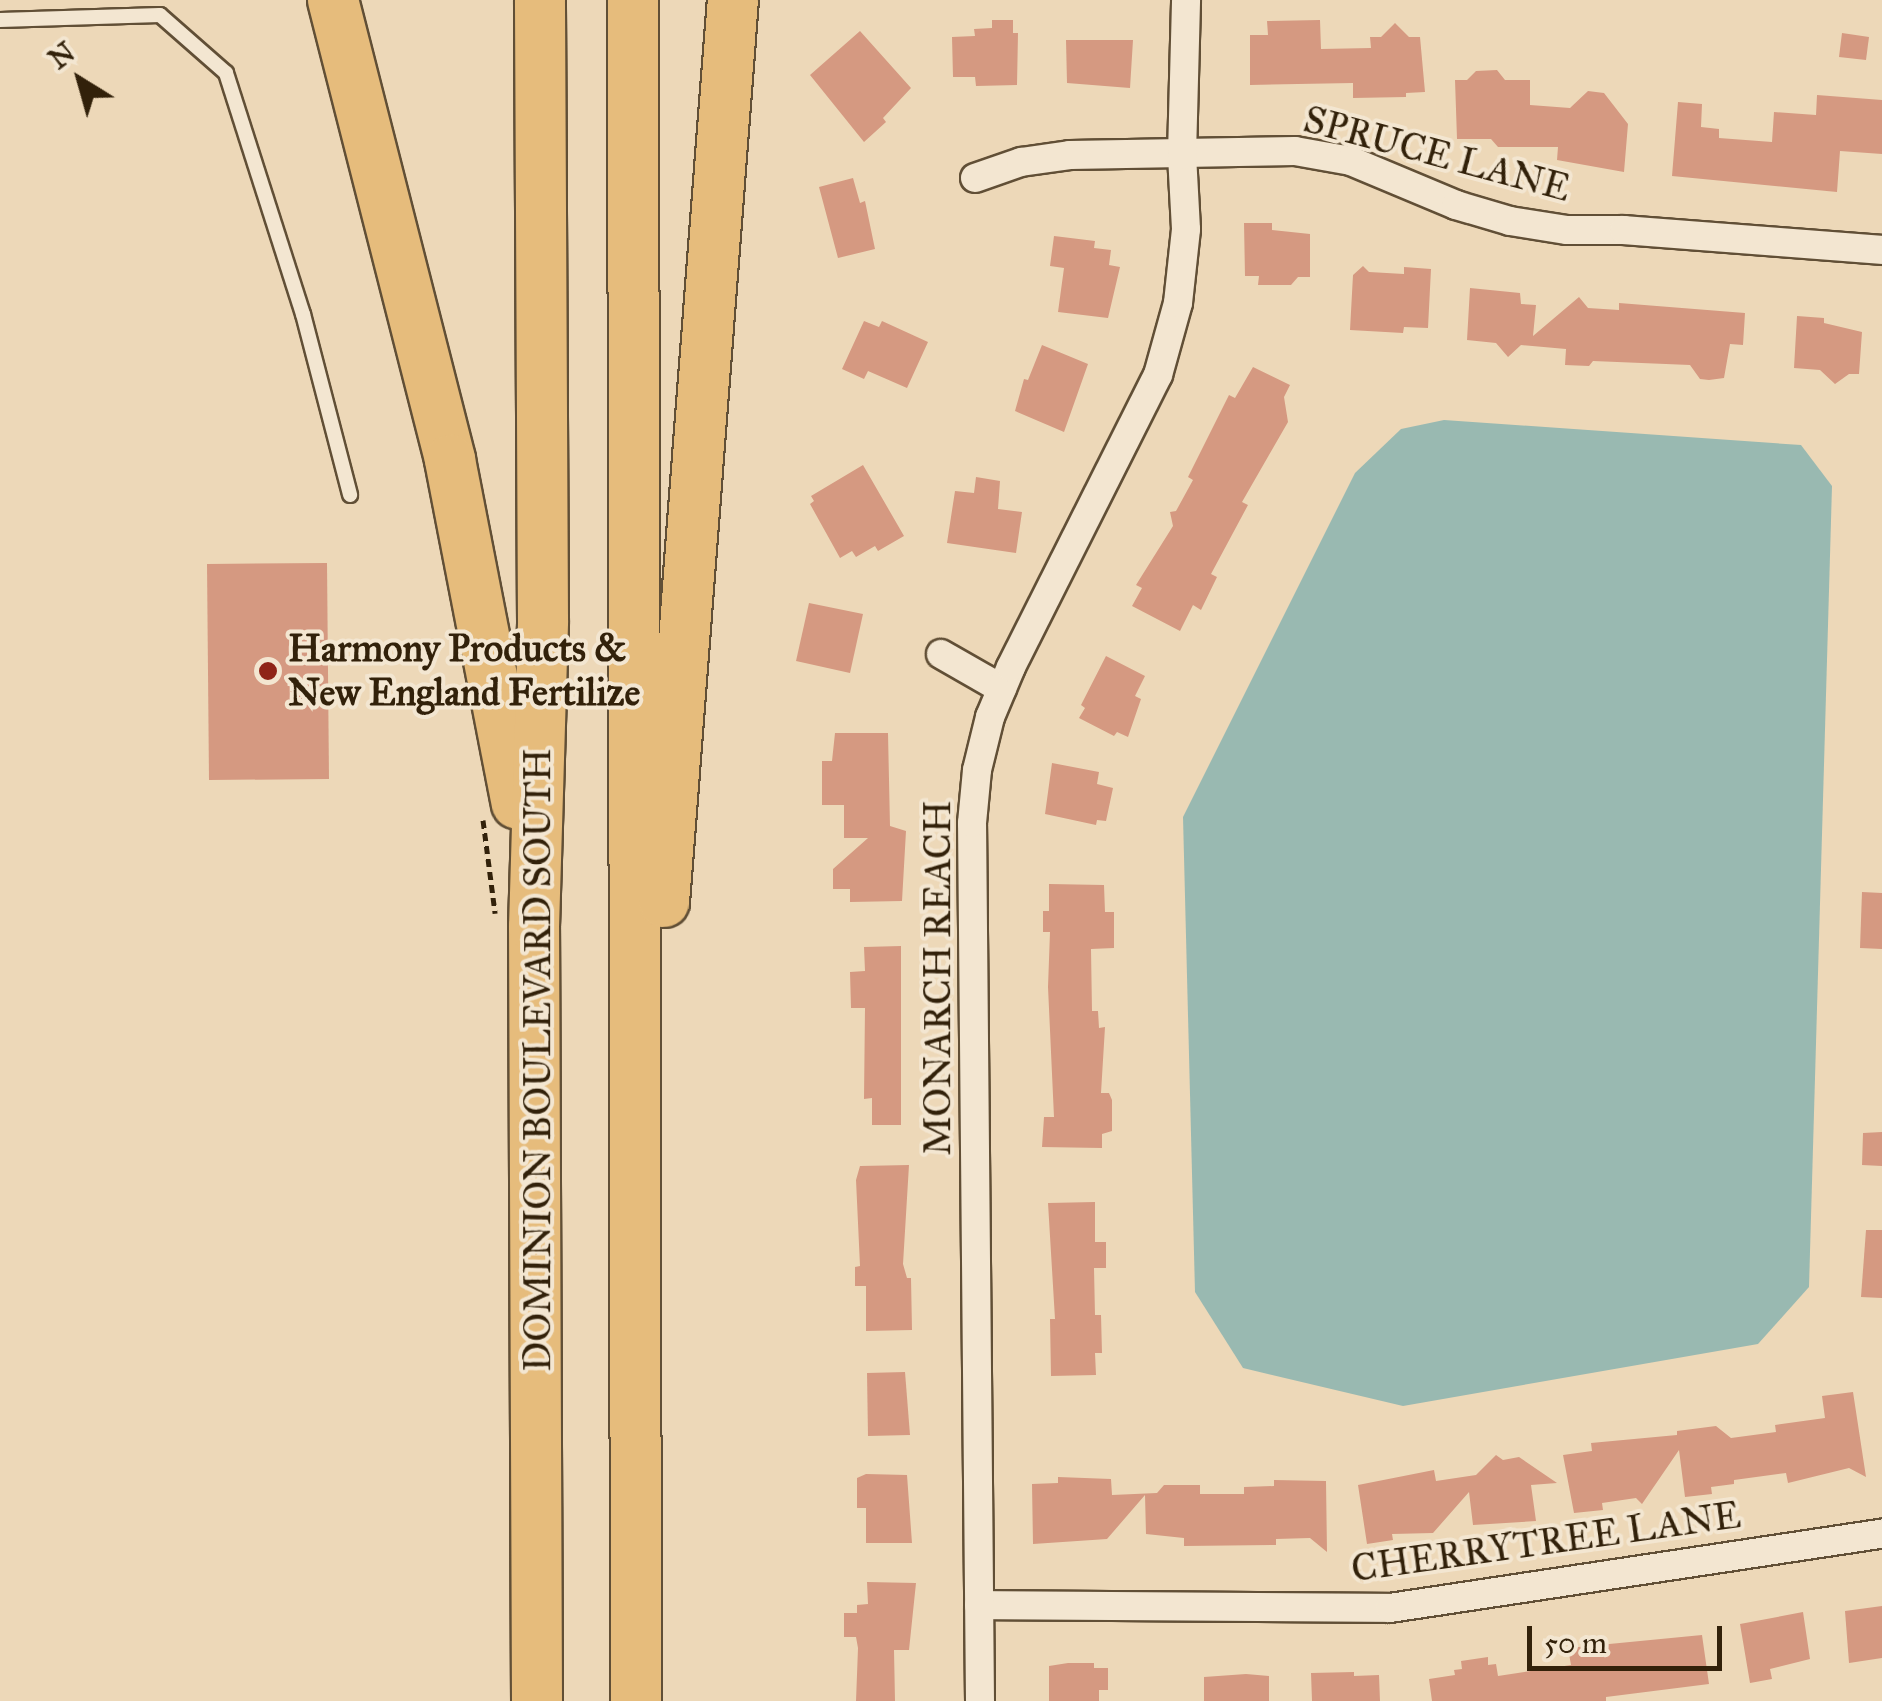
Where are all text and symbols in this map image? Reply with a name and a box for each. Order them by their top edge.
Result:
north arrow [30,30,130,130]
text: N [42,35,82,77]
street label: SPRUCE LANE [1299,96,1575,212]
place label: Harmony Products & New England Fertilize [288,626,640,716]
marker: Harmony Products & New England Fertilize [257,660,279,682]
street label: DOMINION BOULEVARD SOUTH [515,748,561,1372]
street label: MONARCH REACH [915,800,961,1156]
street label: CHERRYTREE LANE [1348,1492,1744,1592]
scale bar [1532,1606,1727,1668]
text: 50 m [1544,1625,1607,1661]

